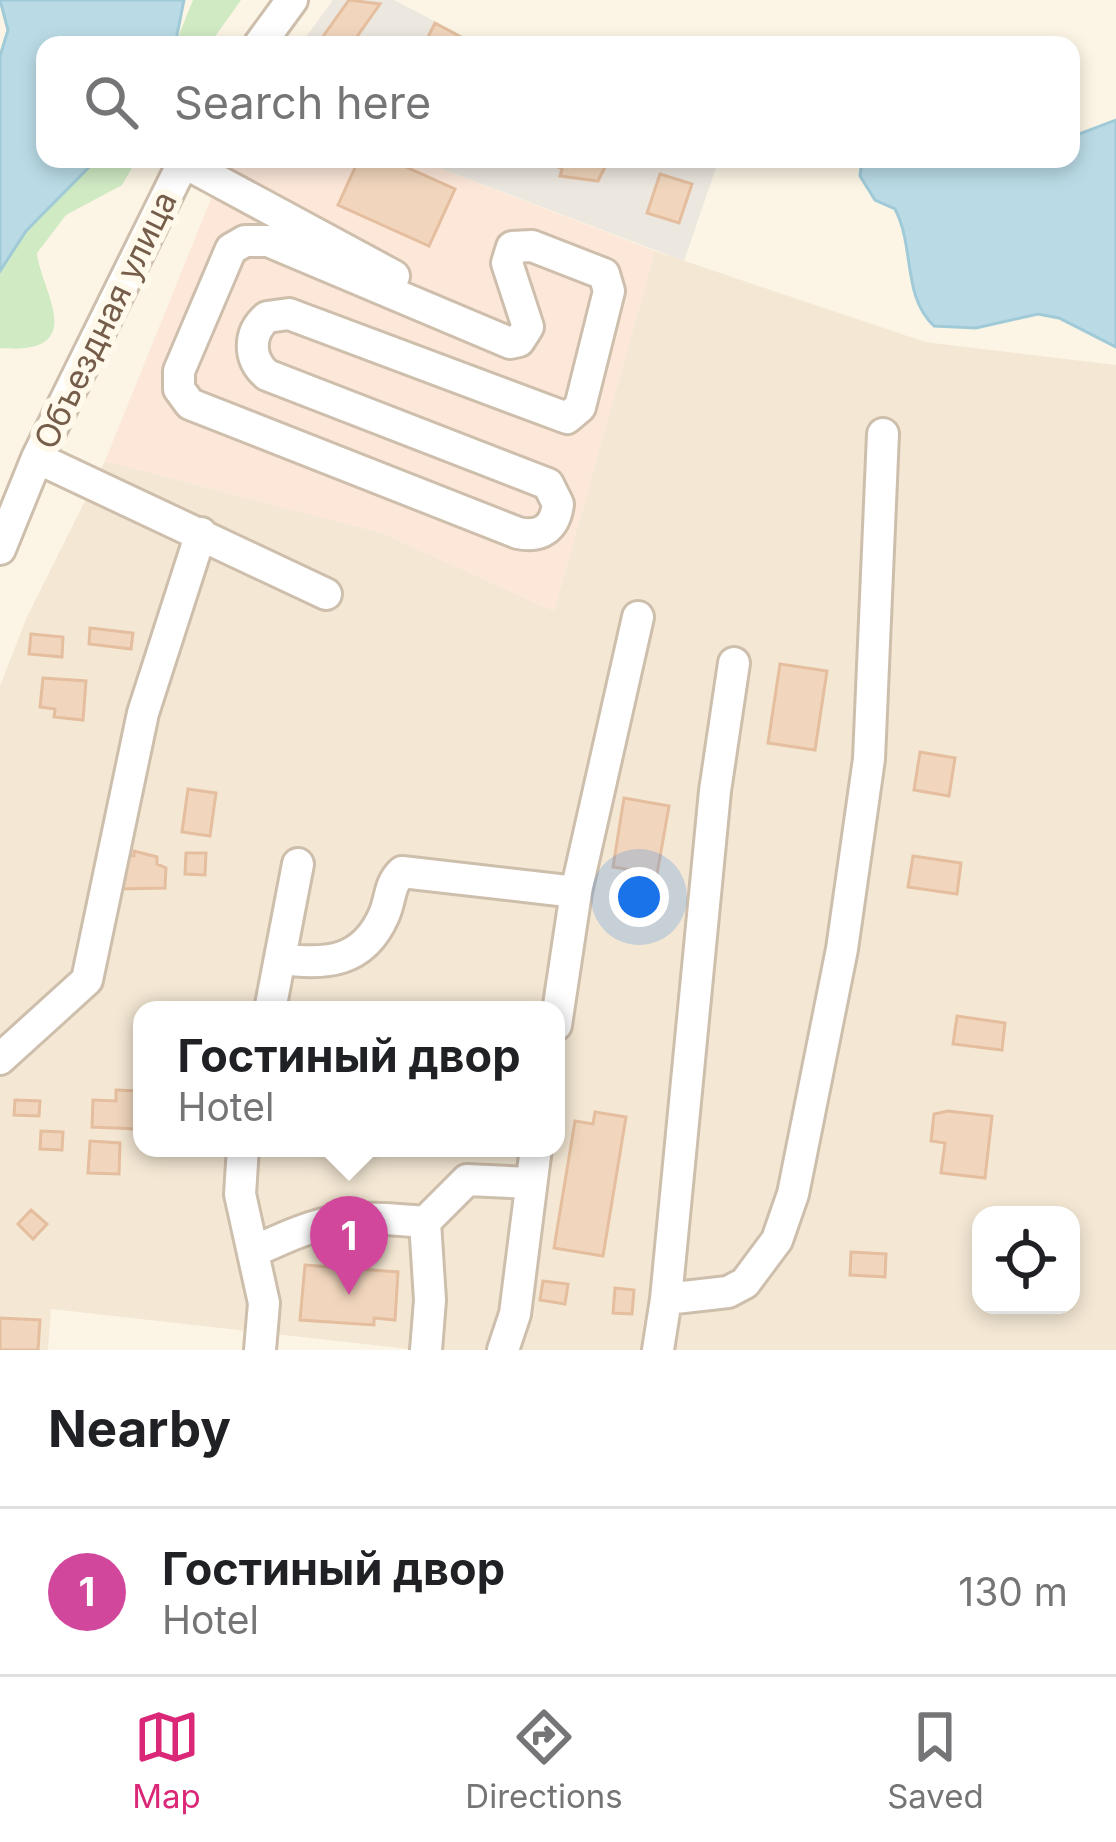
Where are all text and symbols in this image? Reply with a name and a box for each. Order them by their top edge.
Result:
search box [36,36,1080,168]
icon: search [78,69,144,135]
text: Search here [174,75,431,130]
street label: Объездная улица [25,185,185,455]
your location [609,867,669,927]
popup [133,1001,565,1157]
text: Гостиный двор [177,1028,521,1083]
text: Hotel [177,1083,274,1130]
pin: 1 [310,1196,388,1295]
map controls [972,1206,1080,1314]
button: locate [972,1206,1080,1314]
text: Nearby [48,1398,231,1459]
text: Гостиный двор [162,1541,505,1596]
text: 1 [79,1568,95,1615]
text: 130 m [958,1568,1068,1615]
text: Hotel [162,1596,259,1643]
tab: Map [132,1704,201,1816]
tab: Directions [465,1704,623,1816]
tab: Saved [887,1704,984,1816]

